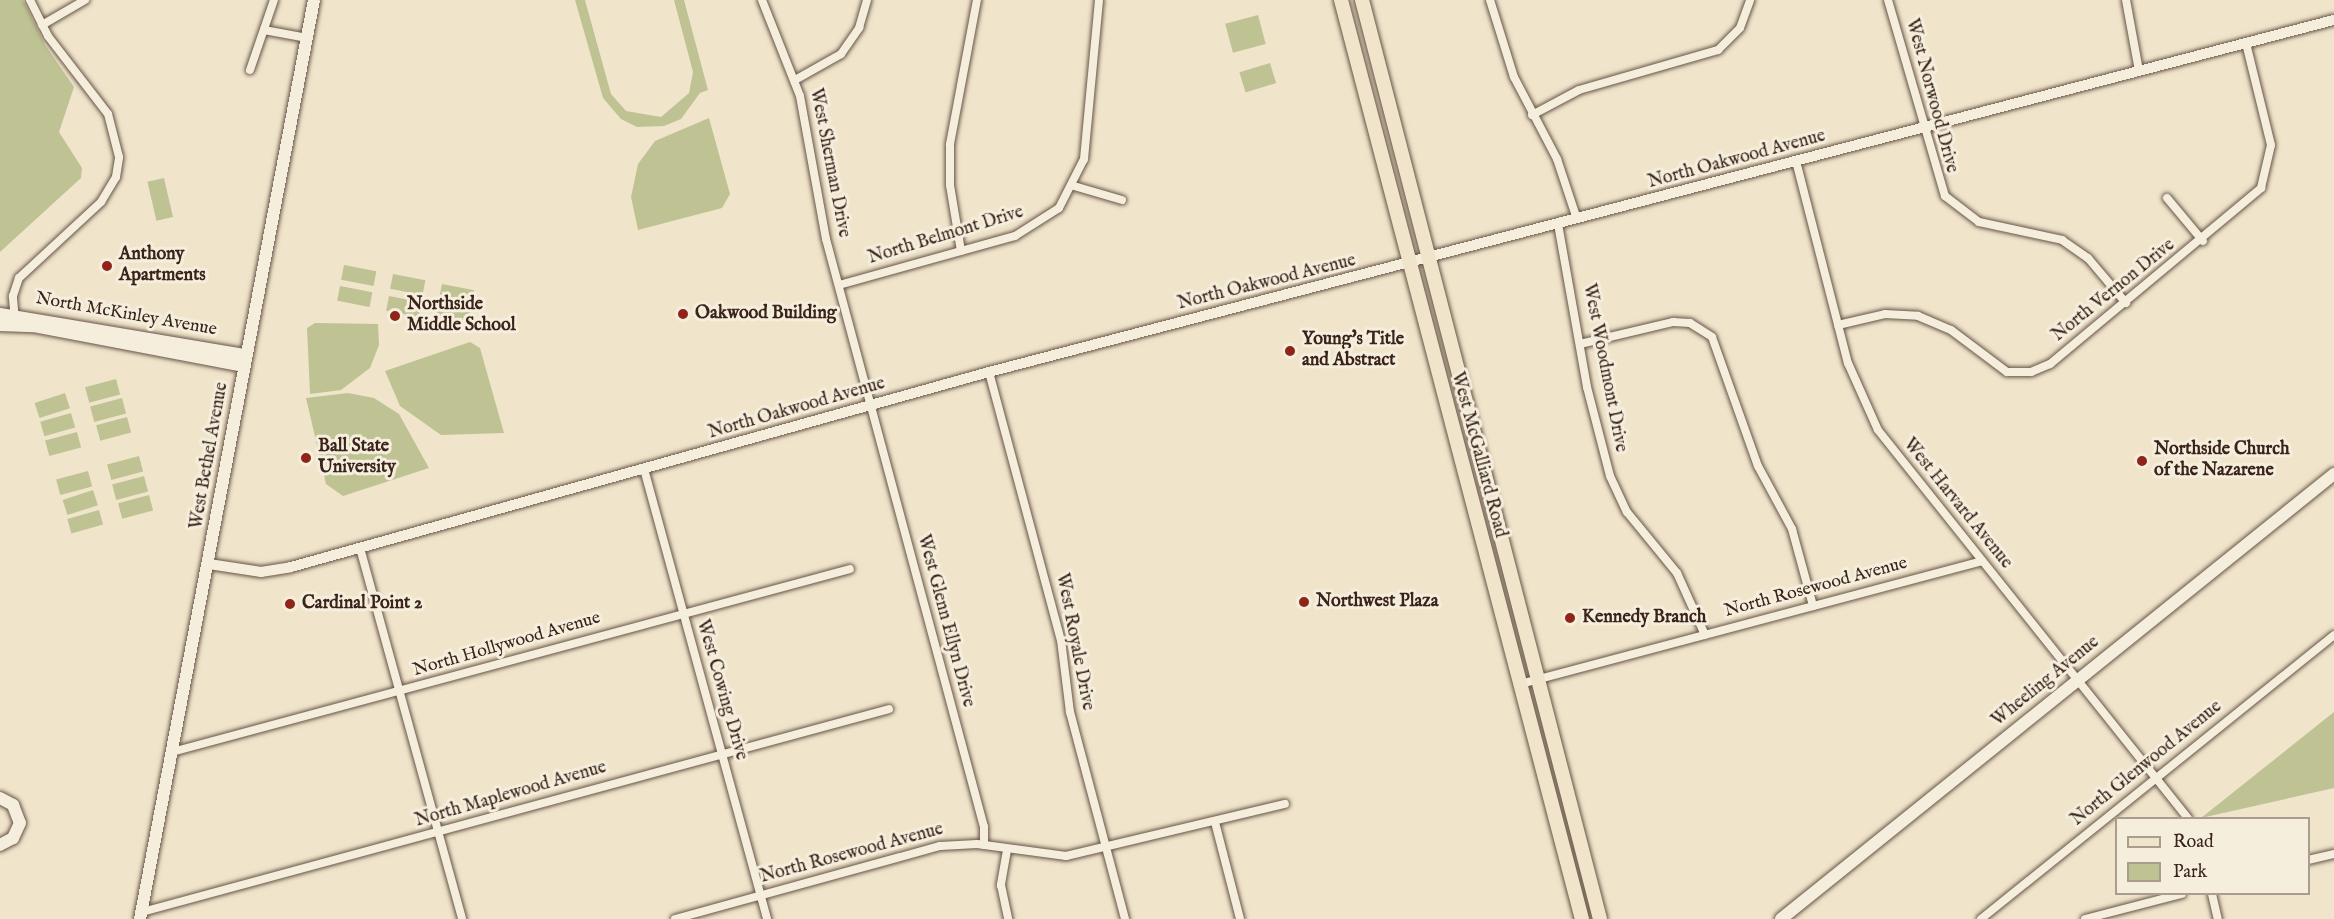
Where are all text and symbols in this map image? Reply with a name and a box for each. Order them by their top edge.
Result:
street label: West Norwood Drive [1900,16,1962,176]
street label: West Sherman Drive [804,86,854,240]
street label: North Oakwood Avenue [1646,126,1828,194]
street label: North Belmont Drive [866,202,1026,270]
street label: North Vernon Drive [2048,235,2180,347]
place label: Anthony Apartments [119,245,206,288]
street label: North Oakwood Avenue [1176,250,1358,316]
marker: Anthony Apartments [100,259,114,273]
street label: West Woodmont Drive [1577,282,1631,454]
street label: North McKinley Avenue [34,288,218,342]
place label: Northside Middle School [407,295,516,338]
place label: Oakwood Building [695,303,837,325]
marker: Oakwood Building [676,307,690,321]
marker: Northside Middle School [388,309,402,323]
place label: Young's Title and Abstract [1302,330,1404,372]
marker: Young's Title and Abstract [1283,344,1297,358]
street label: West McGalliard Road [1445,370,1511,540]
street label: North Oakwood Avenue [706,373,888,445]
street label: West Bethel Avenue [186,381,234,531]
street label: West Harvard Avenue [1898,434,2016,574]
place label: Ball State University [318,437,396,480]
place label: Northside Church of the Nazarene [2154,440,2290,482]
marker: Ball State University [299,451,313,465]
marker: Northside Church of the Nazarene [2135,454,2149,468]
street label: West Glenn Ellyn Drive [912,532,978,710]
street label: North Rosewood Avenue [1722,553,1910,623]
street label: West Royale Drive [1050,571,1098,713]
place label: Northwest Plaza [1316,591,1438,613]
place label: Cardinal Point 2 [302,593,422,615]
marker: Northwest Plaza [1297,595,1311,609]
marker: Cardinal Point 2 [283,597,297,611]
place label: Kennedy Branch [1582,607,1706,629]
street label: North Hollywood Avenue [411,608,603,682]
marker: Kennedy Branch [1563,611,1577,625]
street label: West Cowing Drive [691,617,751,763]
street label: Wheeling Avenue [1988,632,2104,732]
street label: North Glenwood Avenue [2067,697,2227,831]
street label: North Maplewood Avenue [413,757,609,833]
legend [2115,817,2310,895]
street label: North Rosewood Avenue [758,819,946,889]
text: Road [2173,831,2214,854]
text: Park [2173,861,2207,884]

